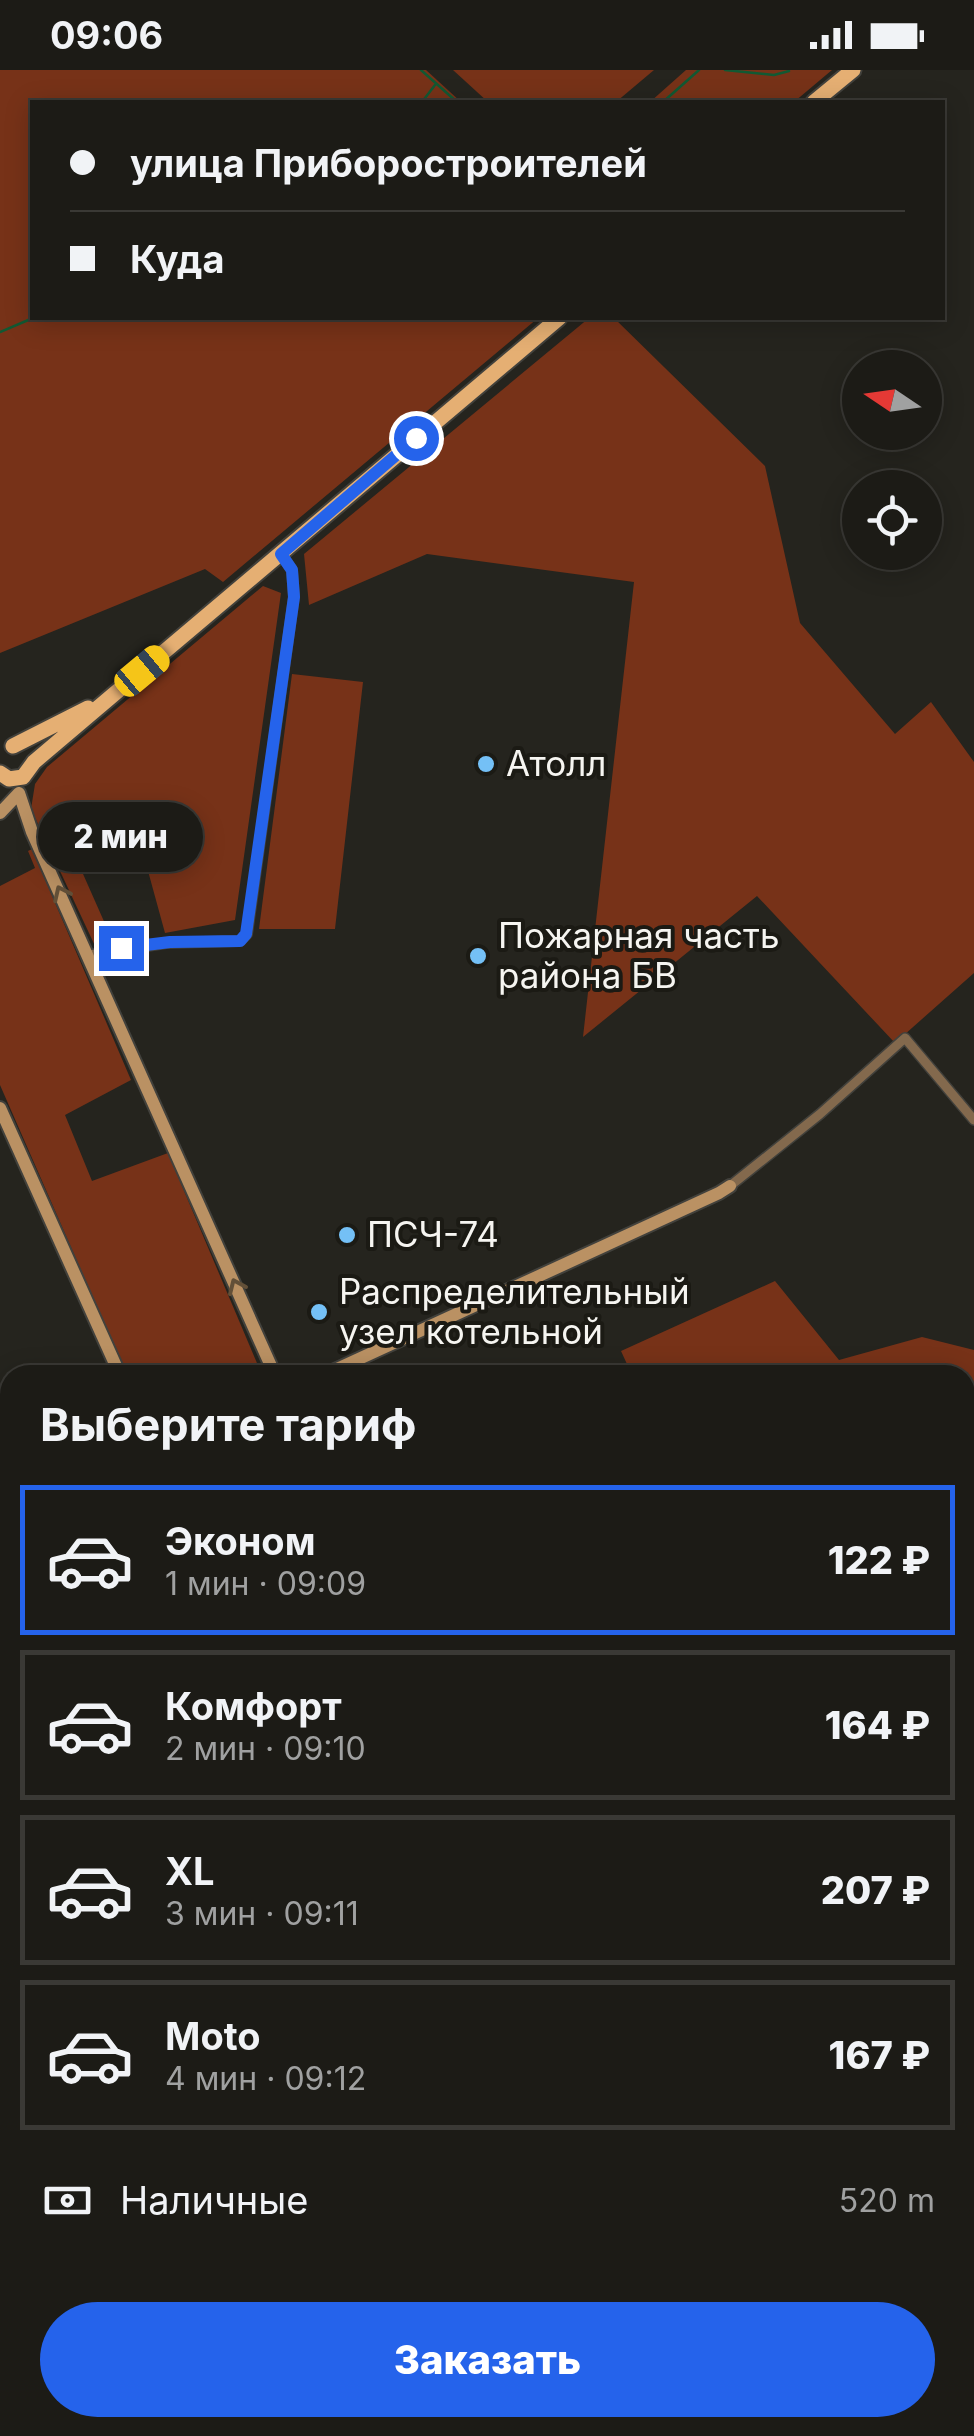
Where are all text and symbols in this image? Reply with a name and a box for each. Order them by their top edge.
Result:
text: 09:06 [50,12,163,58]
text: улица Приборостроителей [130,140,647,186]
text: Куда [130,236,224,282]
north arrow [842,350,942,450]
map controls [842,350,942,570]
route start [394,416,439,461]
button: locate [842,470,942,570]
car [109,640,175,702]
place label: Атолл [506,742,606,784]
marker: Атолл [475,753,497,775]
callout: 2 мин [38,803,204,873]
text: 2 мин [73,817,168,856]
one-way arrow [53,885,73,903]
place label: Пожарная часть района БВ [498,914,780,996]
route end [99,926,144,971]
marker: Пожарная часть района БВ [467,945,489,967]
place label: ПСЧ-74 [367,1213,499,1255]
marker: ПСЧ-74 [336,1224,358,1246]
place label: Распределительный узел котельной [339,1270,690,1352]
one-way arrow [228,1278,248,1296]
marker: Распределительный узел котельной [308,1301,330,1323]
text: Выберите тариф [40,1397,416,1452]
icon: car [45,1515,135,1605]
text: Эконом [165,1518,316,1564]
text: 122 ₽ [828,1537,930,1583]
text: 1 мин · 09:09 [165,1564,366,1603]
icon: car [45,1680,135,1770]
text: Комфорт [165,1683,342,1729]
text: 164 ₽ [825,1702,930,1748]
text: 2 мин · 09:10 [165,1729,366,1768]
icon: car [45,1845,135,1935]
text: XL [165,1848,215,1894]
text: 207 ₽ [821,1867,930,1913]
text: 3 мин · 09:11 [165,1894,359,1933]
icon: car [45,2010,135,2100]
text: Moto [165,2013,261,2059]
text: 167 ₽ [829,2032,930,2078]
text: 4 мин · 09:12 [165,2059,366,2098]
icon: cash [40,2173,95,2228]
text: Наличные [120,2177,308,2223]
text: 520 m [839,2181,935,2220]
button: Заказать [40,2302,935,2417]

